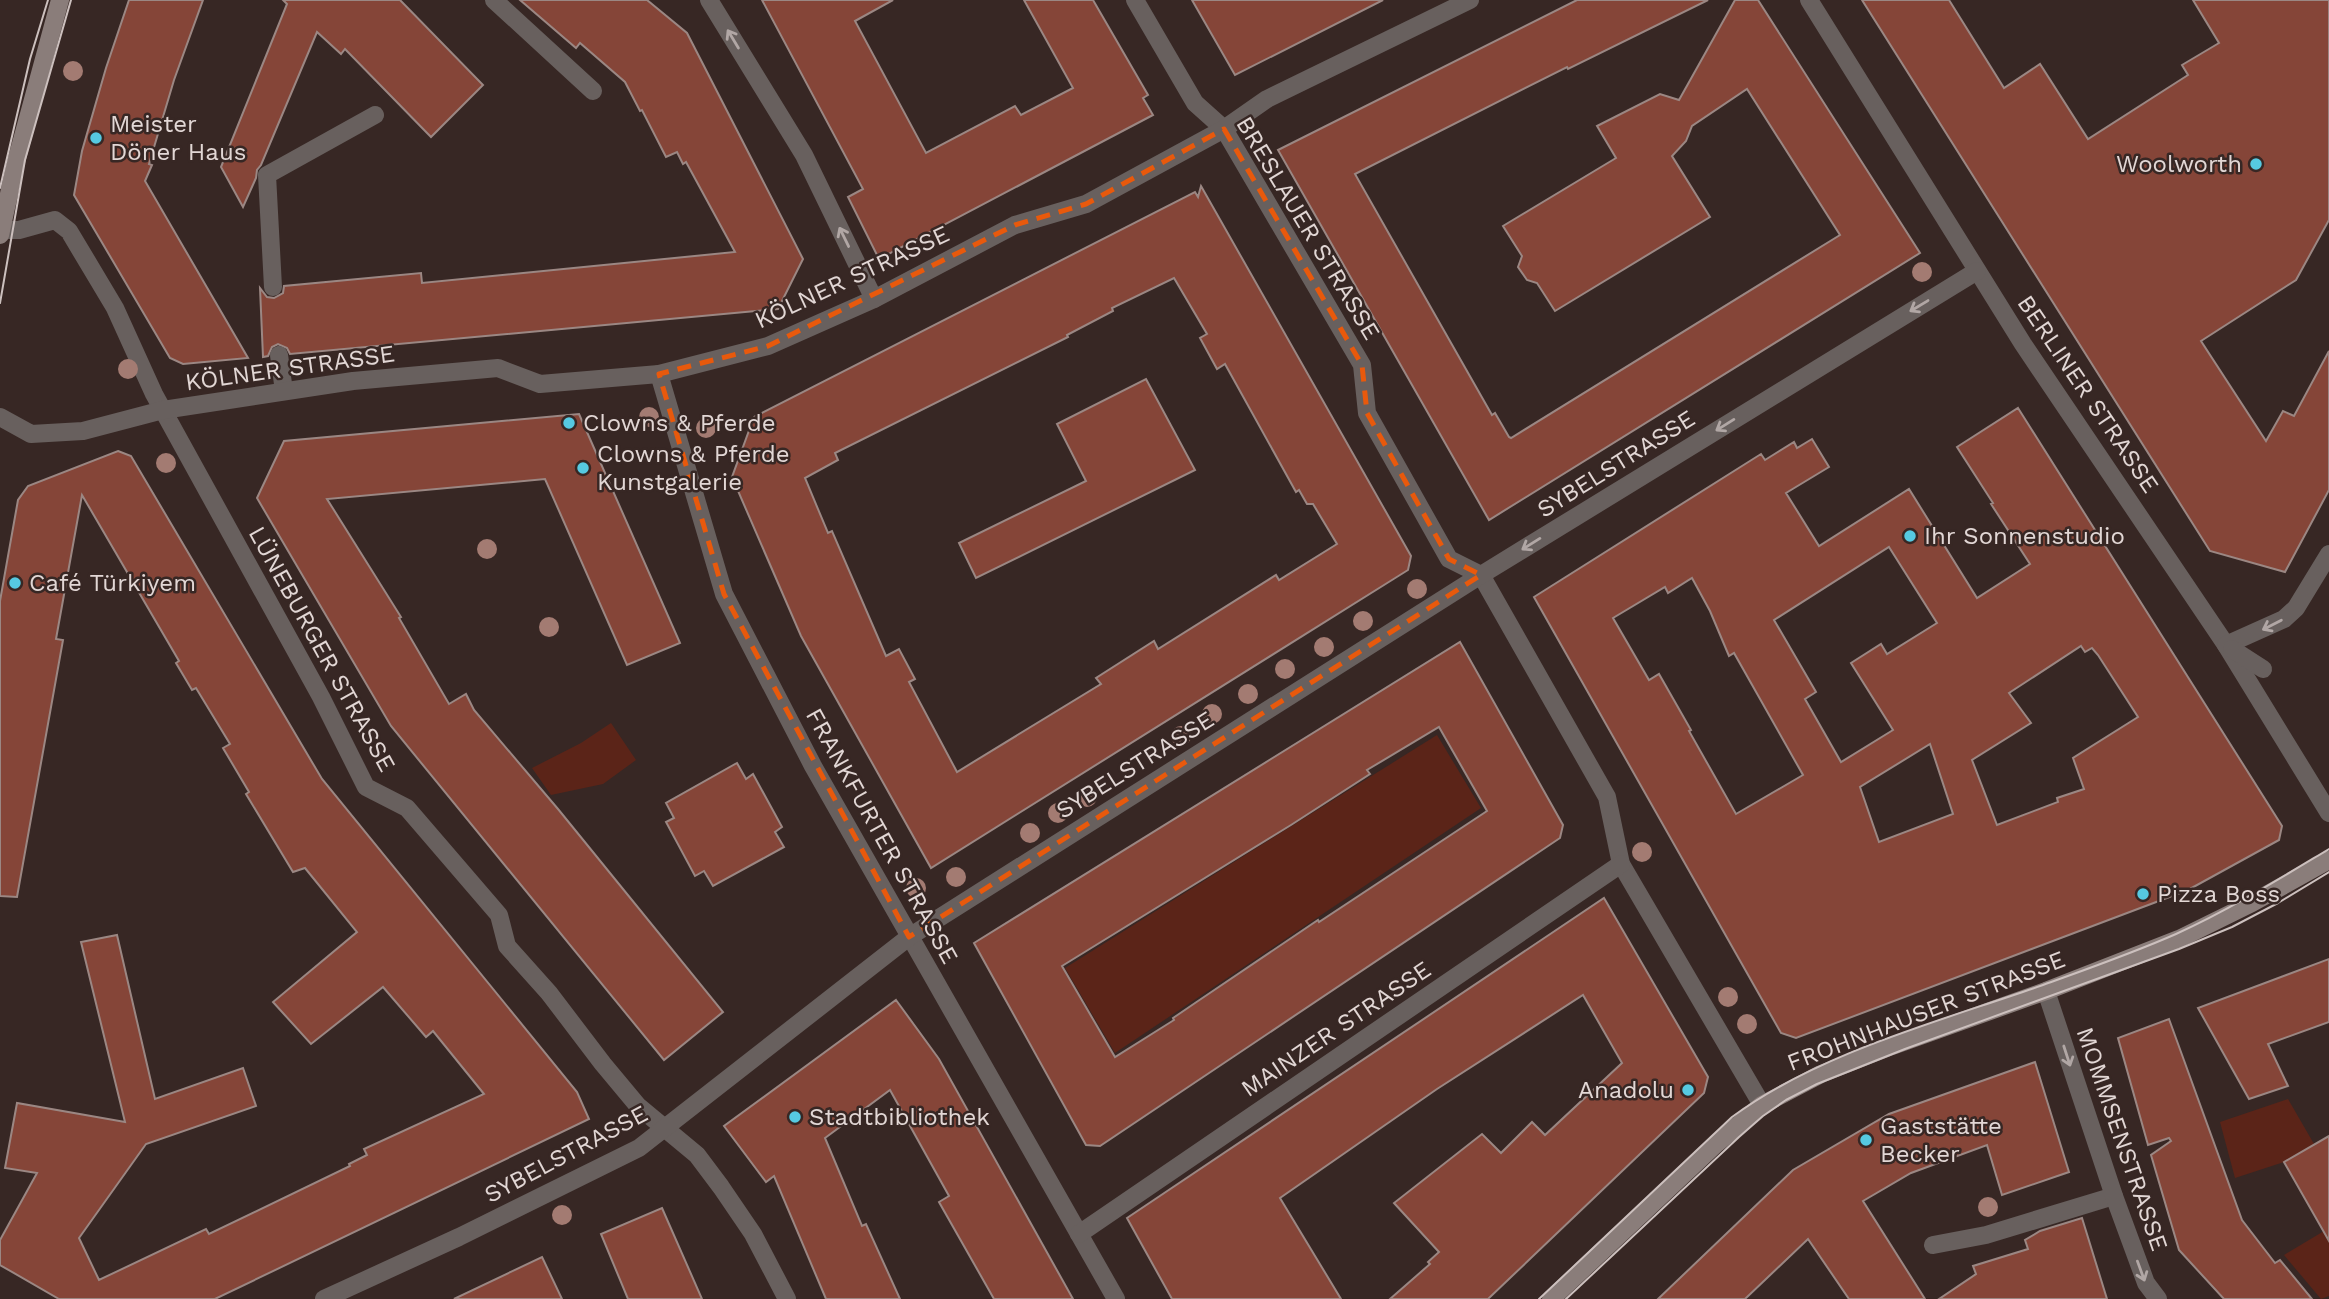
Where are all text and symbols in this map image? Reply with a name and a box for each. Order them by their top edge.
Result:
one-way arrow [726,29,740,49]
place label: Meister Döner Haus [110,110,246,166]
street label: BRESLAUER STRASSE [1230,111,1386,345]
marker: Meister Döner Haus [88,130,104,146]
place label: Woolworth [2116,150,2242,178]
marker: Woolworth [2248,156,2264,172]
street label: KÖLNER STRASSE [750,220,954,334]
one-way arrow [837,227,851,248]
street label: BERLINER STRASSE [2011,290,2165,498]
one-way arrow [1910,300,1930,314]
street label: KÖLNER STRASSE [183,339,397,397]
street label: SYBELSTRASSE [1532,404,1700,524]
place label: Clowns & Pferde [583,409,776,437]
marker: Clowns & Pferde [561,415,577,431]
one-way arrow [1716,419,1736,433]
place label: Clowns & Pferde Kunstgalerie [597,440,790,496]
marker: Clowns & Pferde Kunstgalerie [575,460,591,476]
street label: LÜNEBURGER STRASSE [243,521,401,777]
place label: Ihr Sonnenstudio [1924,522,2125,550]
marker: Ihr Sonnenstudio [1902,528,1918,544]
one-way arrow [1522,538,1542,552]
place label: Café Türkiyem [29,569,196,597]
marker: Café Türkiyem [7,575,23,591]
one-way arrow [2262,619,2283,633]
street label: FRANKFURTER STRASSE [800,703,964,969]
street label: SYBELSTRASSE [1051,705,1219,825]
place label: Pizza Boss [2157,880,2280,908]
marker: Pizza Boss [2135,886,2151,902]
street label: FROHNHAUSER STRASSE [1783,945,2069,1077]
street label: MAINZER STRASSE [1236,955,1436,1103]
street label: MOMMSENSTRASSE [2071,1024,2173,1254]
one-way arrow [2062,1044,2074,1066]
place label: Anadolu [1578,1076,1674,1104]
marker: Anadolu [1680,1082,1696,1098]
street label: SYBELSTRASSE [480,1099,652,1209]
place label: Stadtbibliothek [809,1103,990,1131]
marker: Stadtbibliothek [787,1109,803,1125]
place label: Gaststätte Becker [1880,1112,2002,1168]
marker: Gaststätte Becker [1858,1132,1874,1148]
one-way arrow [2136,1259,2148,1281]

